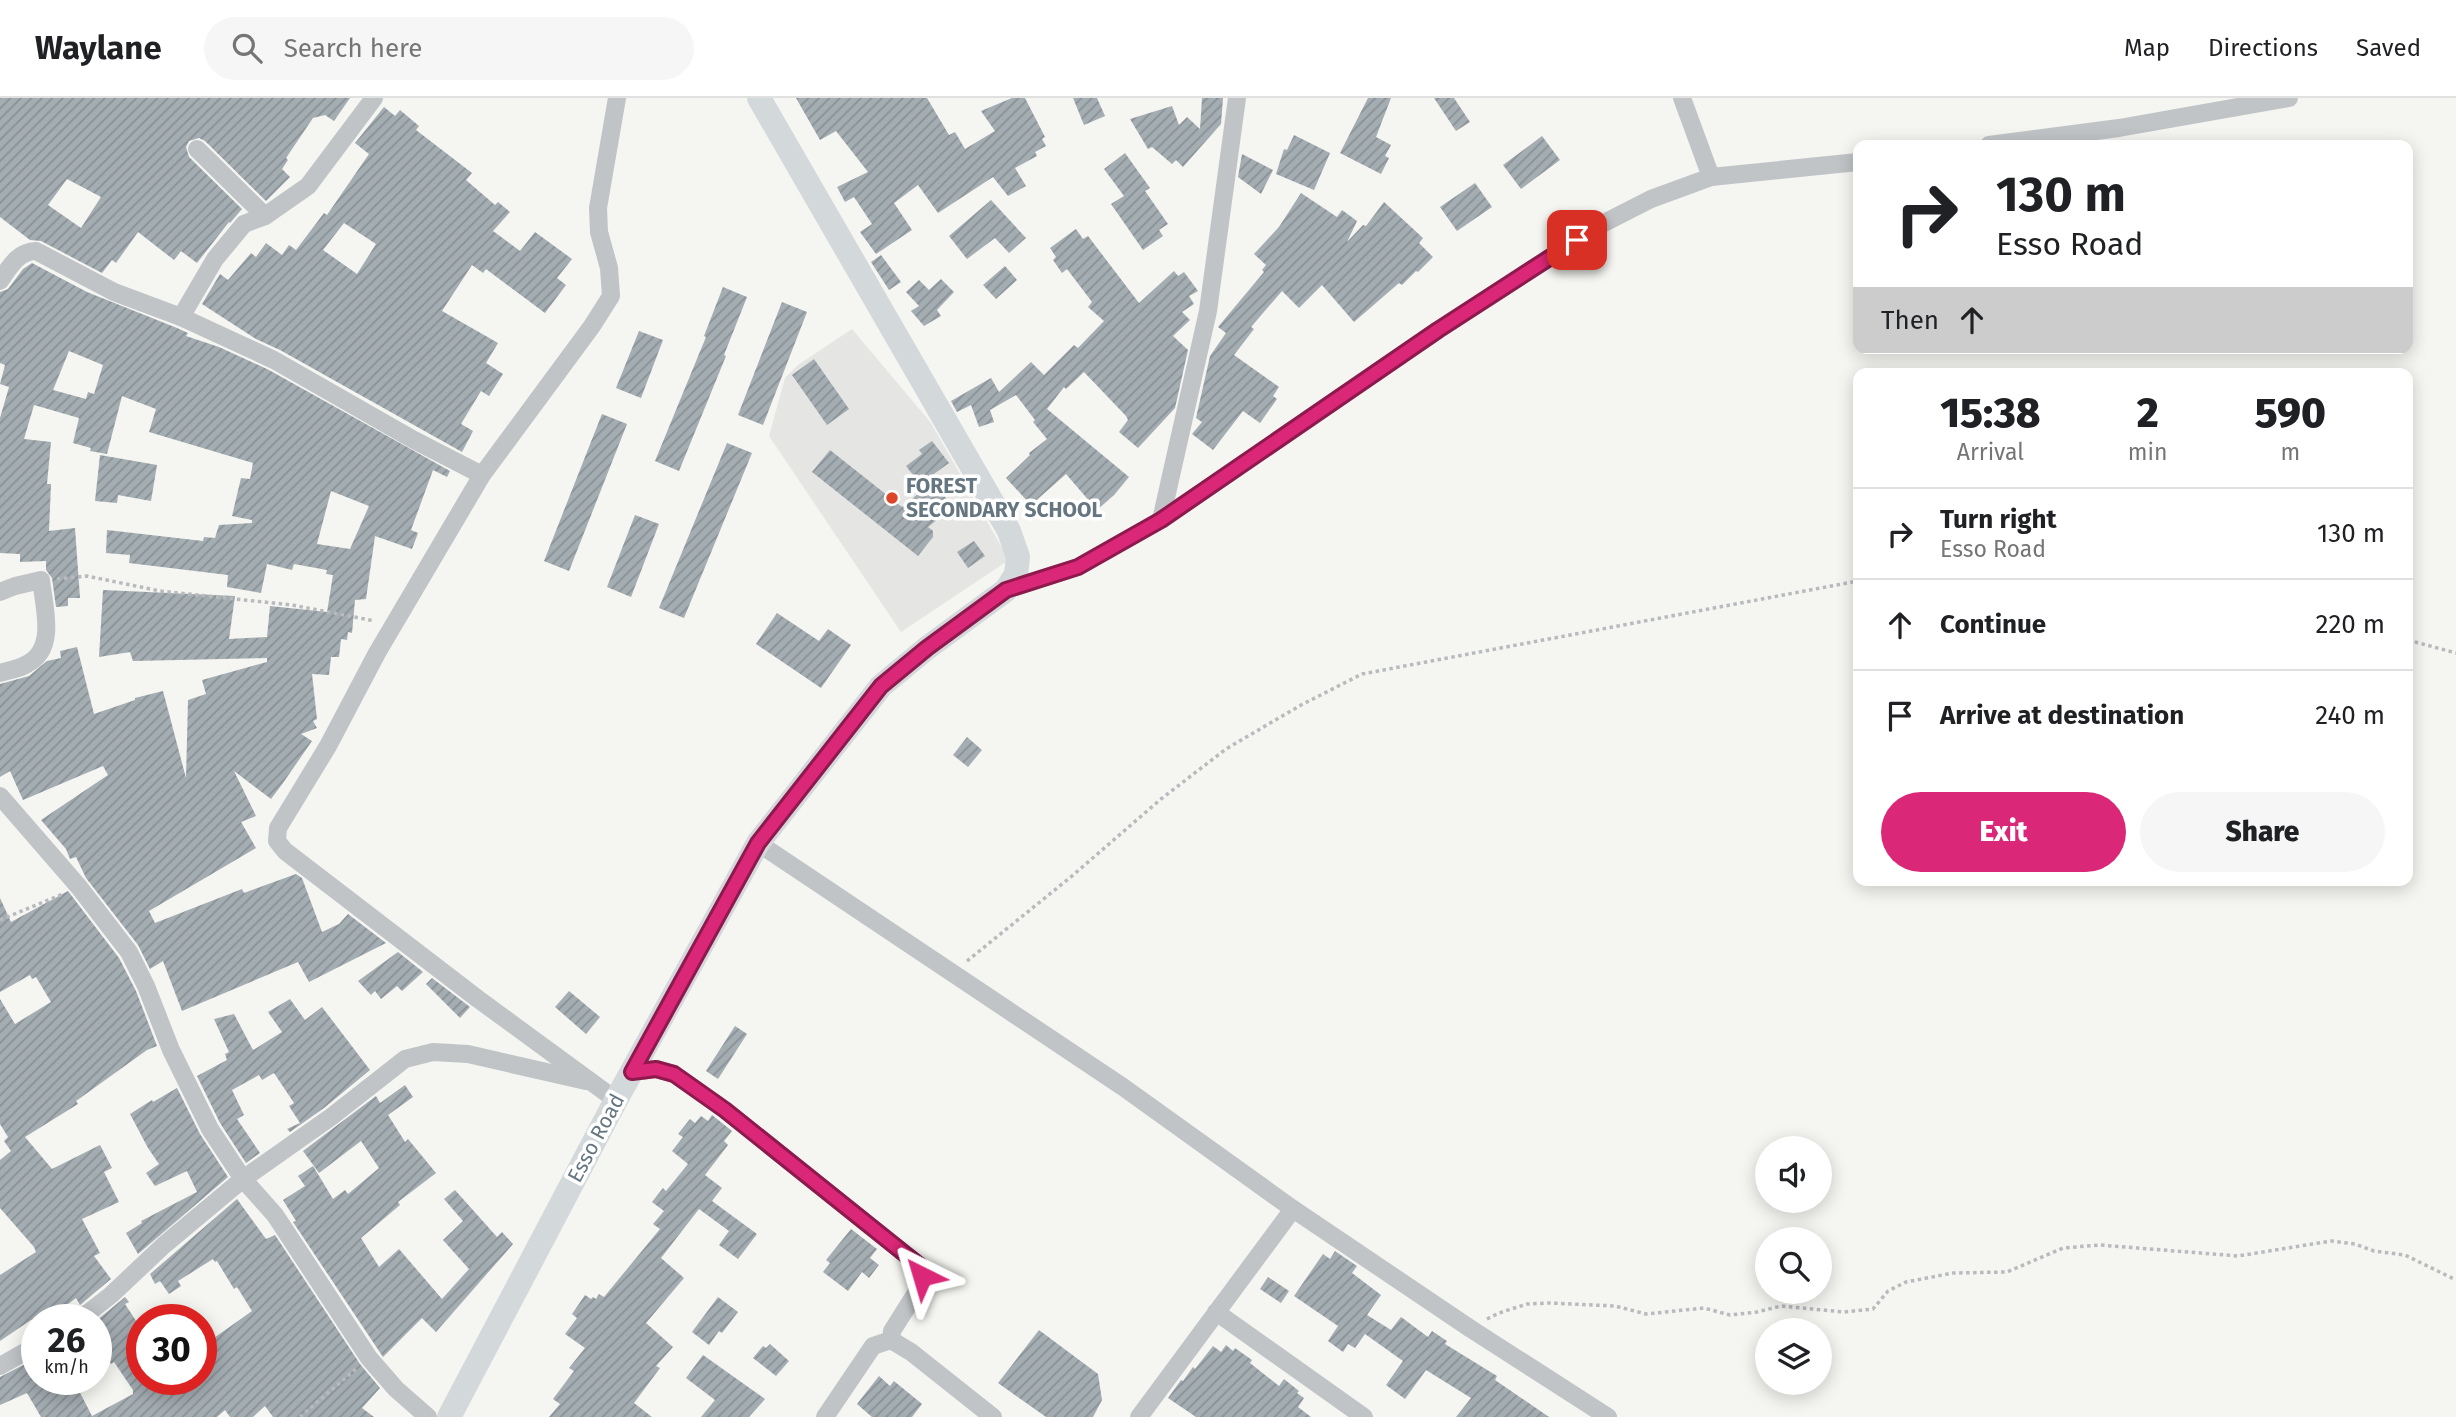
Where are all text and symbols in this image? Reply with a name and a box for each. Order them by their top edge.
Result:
search box [204,17,694,80]
text: Waylane [35,28,162,68]
icon: search [228,29,266,67]
text: Search here [284,33,423,64]
text: Map [2124,34,2170,62]
text: Directions [2208,34,2318,62]
text: Saved [2356,34,2421,62]
text: 130 m [1996,165,2126,224]
icon: right [1881,168,1972,259]
pin [1547,210,1607,270]
icon: arrive [1558,221,1596,259]
text: Esso Road [1996,225,2144,263]
icon: ahead [1953,301,1991,339]
text: Then [1881,305,1939,336]
text: 15:38 [1940,388,2041,438]
text: 2 [2137,388,2159,438]
text: 590 [2255,388,2326,438]
text: Arrival [1957,438,2024,466]
text: min [2128,438,2167,466]
text: m [2280,438,2300,466]
place label: FOREST SECONDARY SCHOOL [906,473,1103,523]
marker: FOREST SECONDARY SCHOOL [884,490,900,506]
text: Turn right [1940,504,2057,535]
icon: right [1881,515,1919,553]
text: 130 m [2317,518,2385,549]
text: Esso Road [1940,535,2046,563]
icon: ahead [1881,606,1919,644]
text: Continue [1940,609,2046,640]
text: 220 m [2316,609,2385,640]
icon: arrive [1881,697,1919,735]
text: Arrive at destination [1940,700,2184,731]
text: 240 m [2315,700,2385,731]
button: Exit [1881,792,2126,872]
button: Share [2140,792,2385,872]
street label: Esso Road [562,1089,630,1187]
map controls [1755,1136,1832,1395]
button: sound [1755,1136,1832,1213]
button: search [1755,1227,1832,1304]
position arrow [885,1239,959,1313]
speed limit sign: 30 [126,1304,217,1395]
button: layers [1755,1318,1832,1395]
text: 26 [48,1319,85,1361]
text: km/h [44,1356,89,1378]

